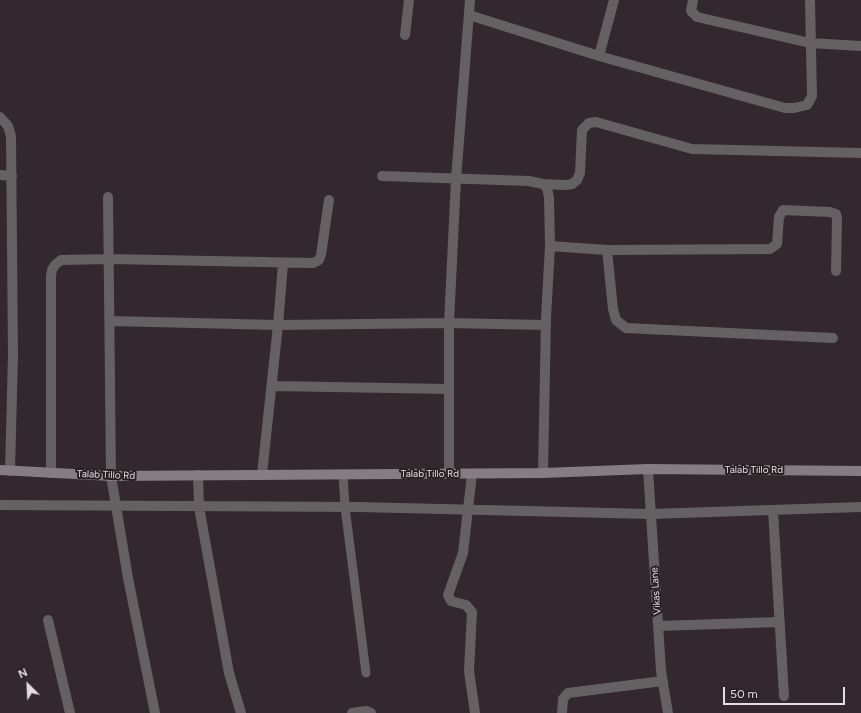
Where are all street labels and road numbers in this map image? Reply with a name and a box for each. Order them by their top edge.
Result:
street label: Talab Tillo Rd [725,464,783,476]
street label: Talab Tillo Rd [77,468,135,482]
street label: Talab Tillo Rd [401,468,459,480]
street label: Vikas Lane [648,567,664,615]

